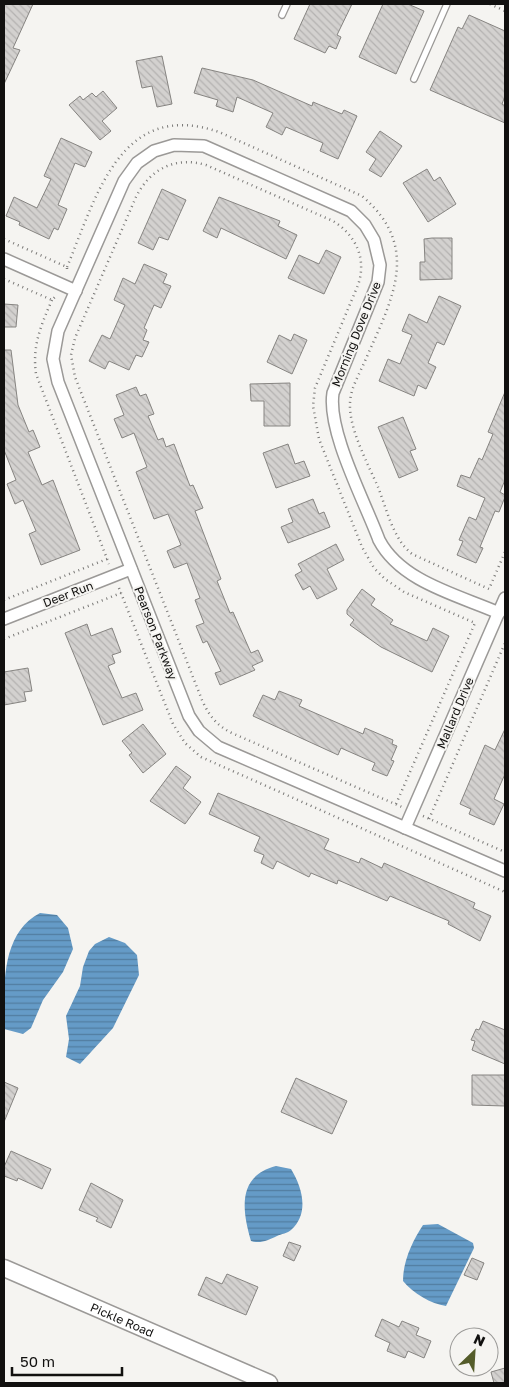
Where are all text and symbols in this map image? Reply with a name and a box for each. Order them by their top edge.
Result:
street label: Morning Dove Drive [328,279,384,389]
street label: Deer Run [41,578,95,610]
street label: Pearson Parkway [131,584,181,682]
street label: Mallard Drive [433,675,477,751]
street label: Pickle Road [88,1299,156,1340]
north arrow [449,1327,499,1377]
text: N [471,1330,488,1350]
scale bar [12,1344,122,1376]
text: 50 m [20,1352,55,1370]

